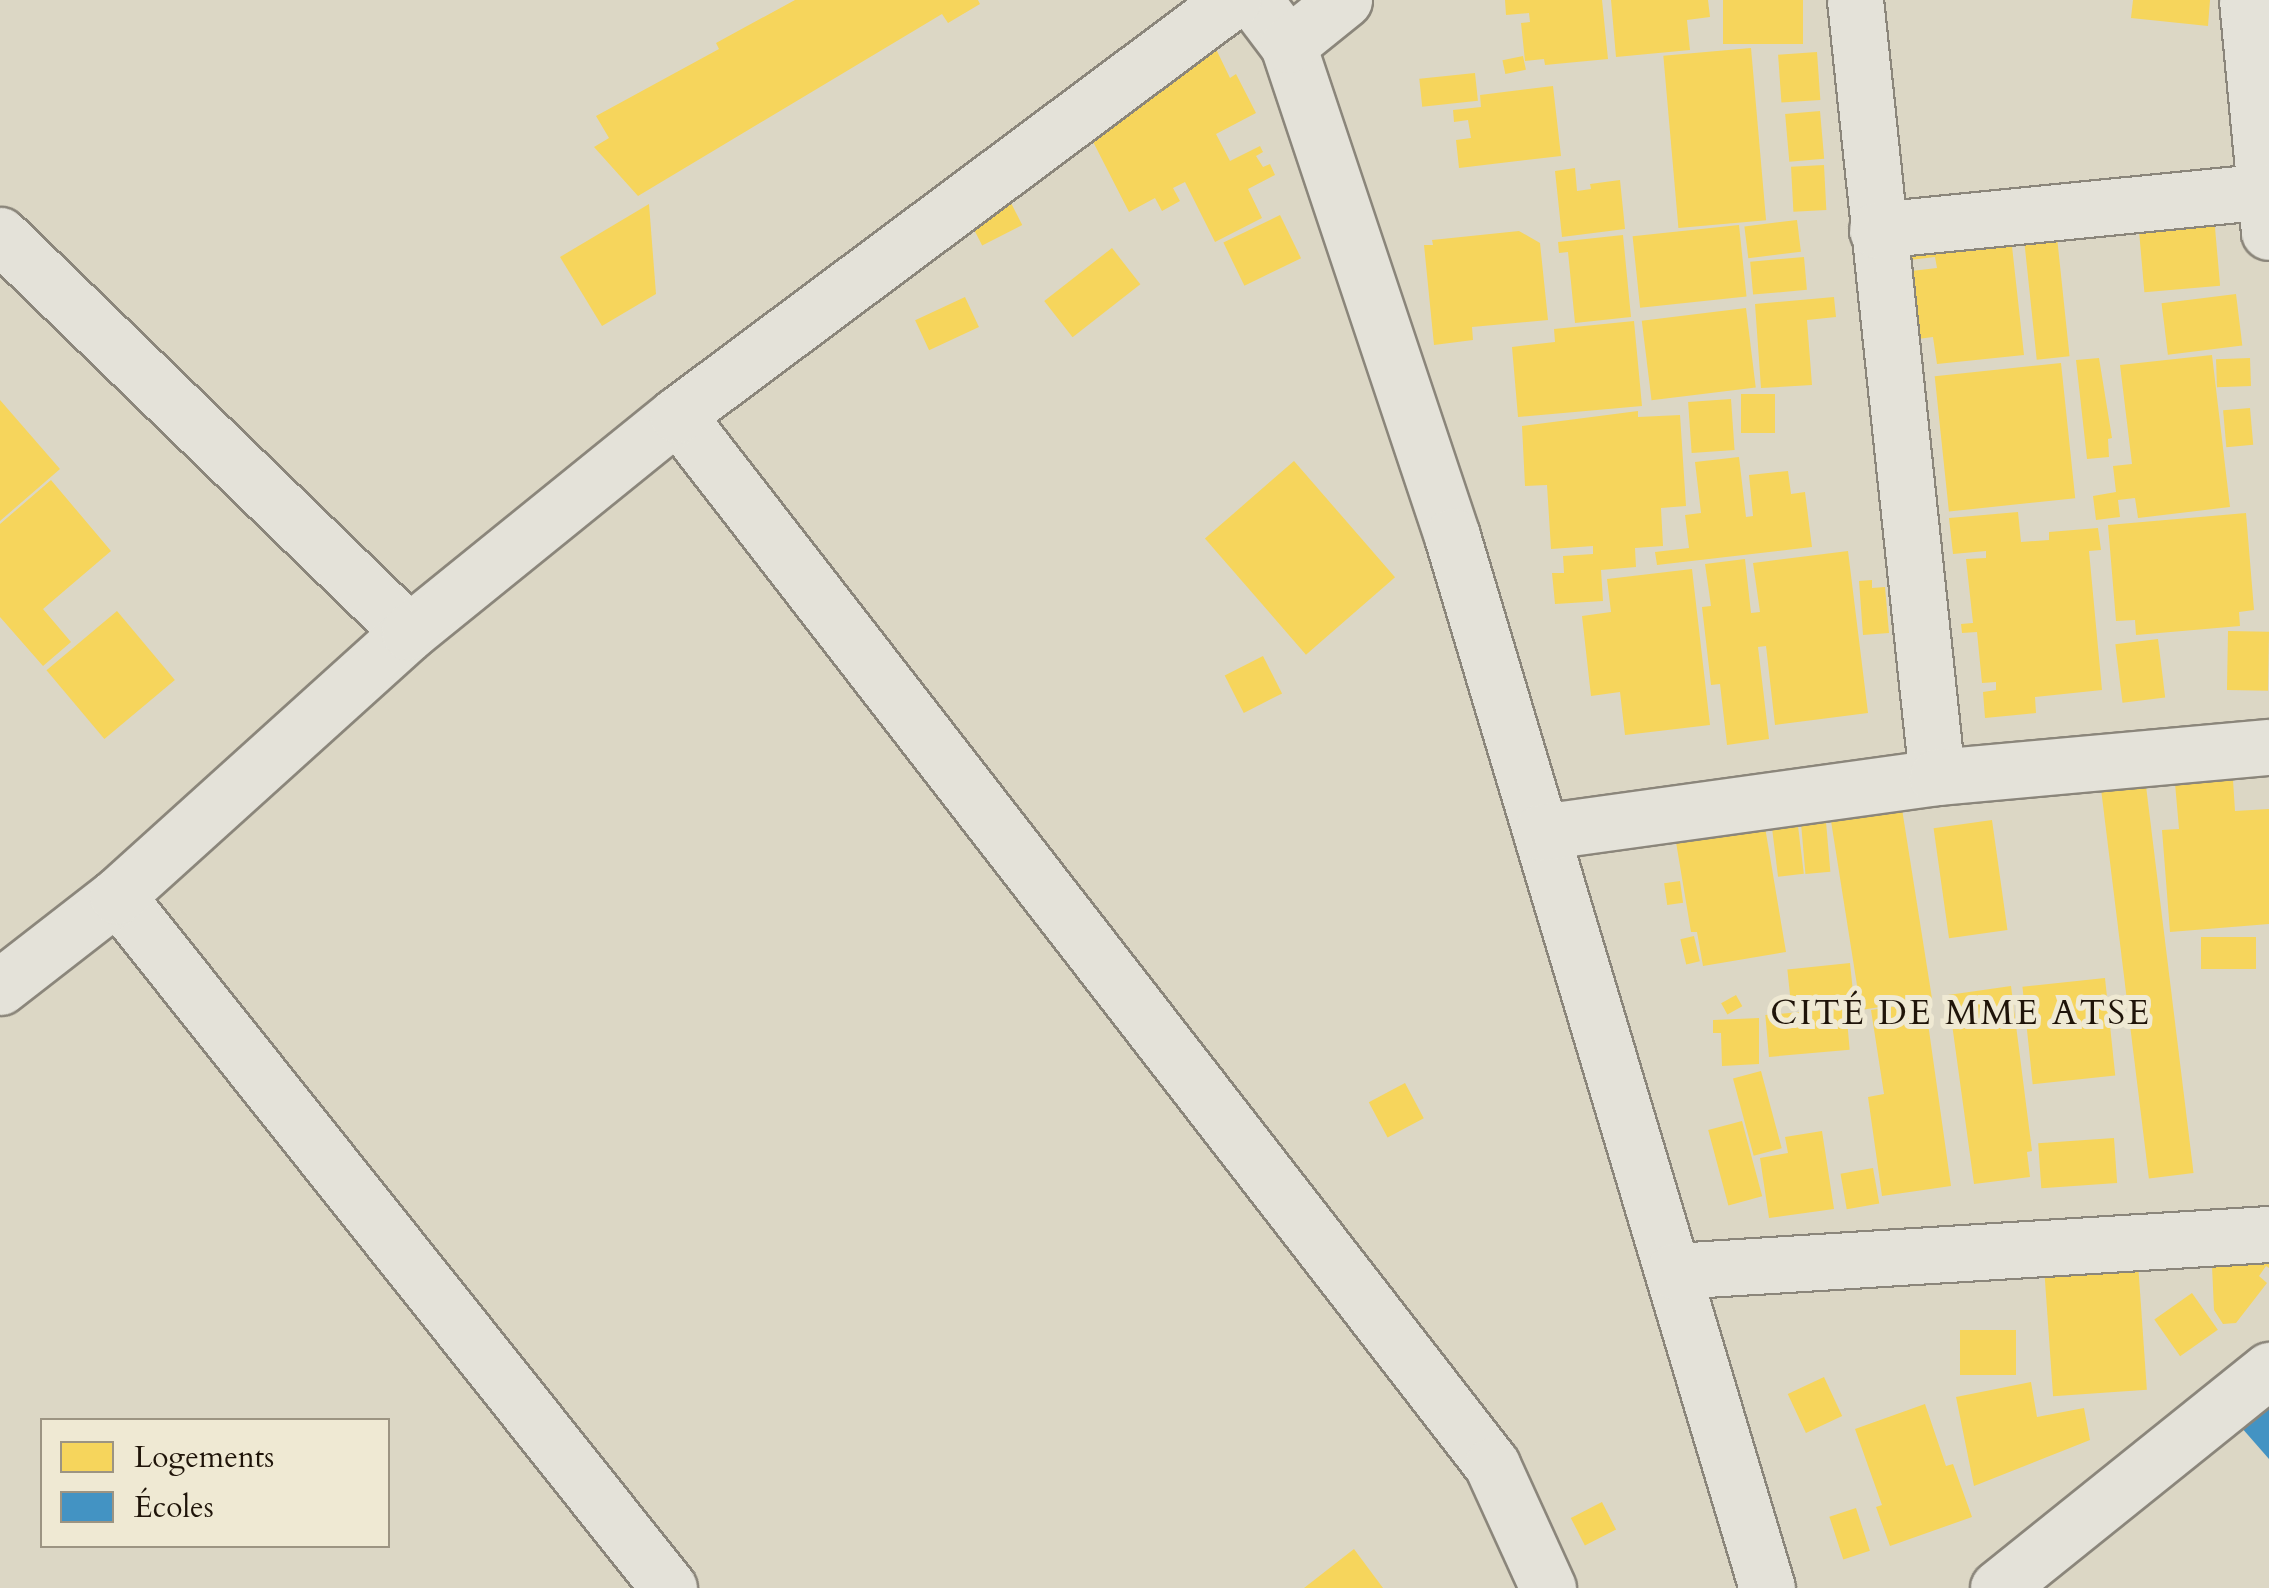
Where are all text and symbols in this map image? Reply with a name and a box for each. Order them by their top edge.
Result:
district label: CITÉ DE MME ATSE [1770,992,2152,1034]
legend [40,1418,390,1548]
text: Logements [134,1437,274,1478]
text: Écoles [134,1487,214,1528]

